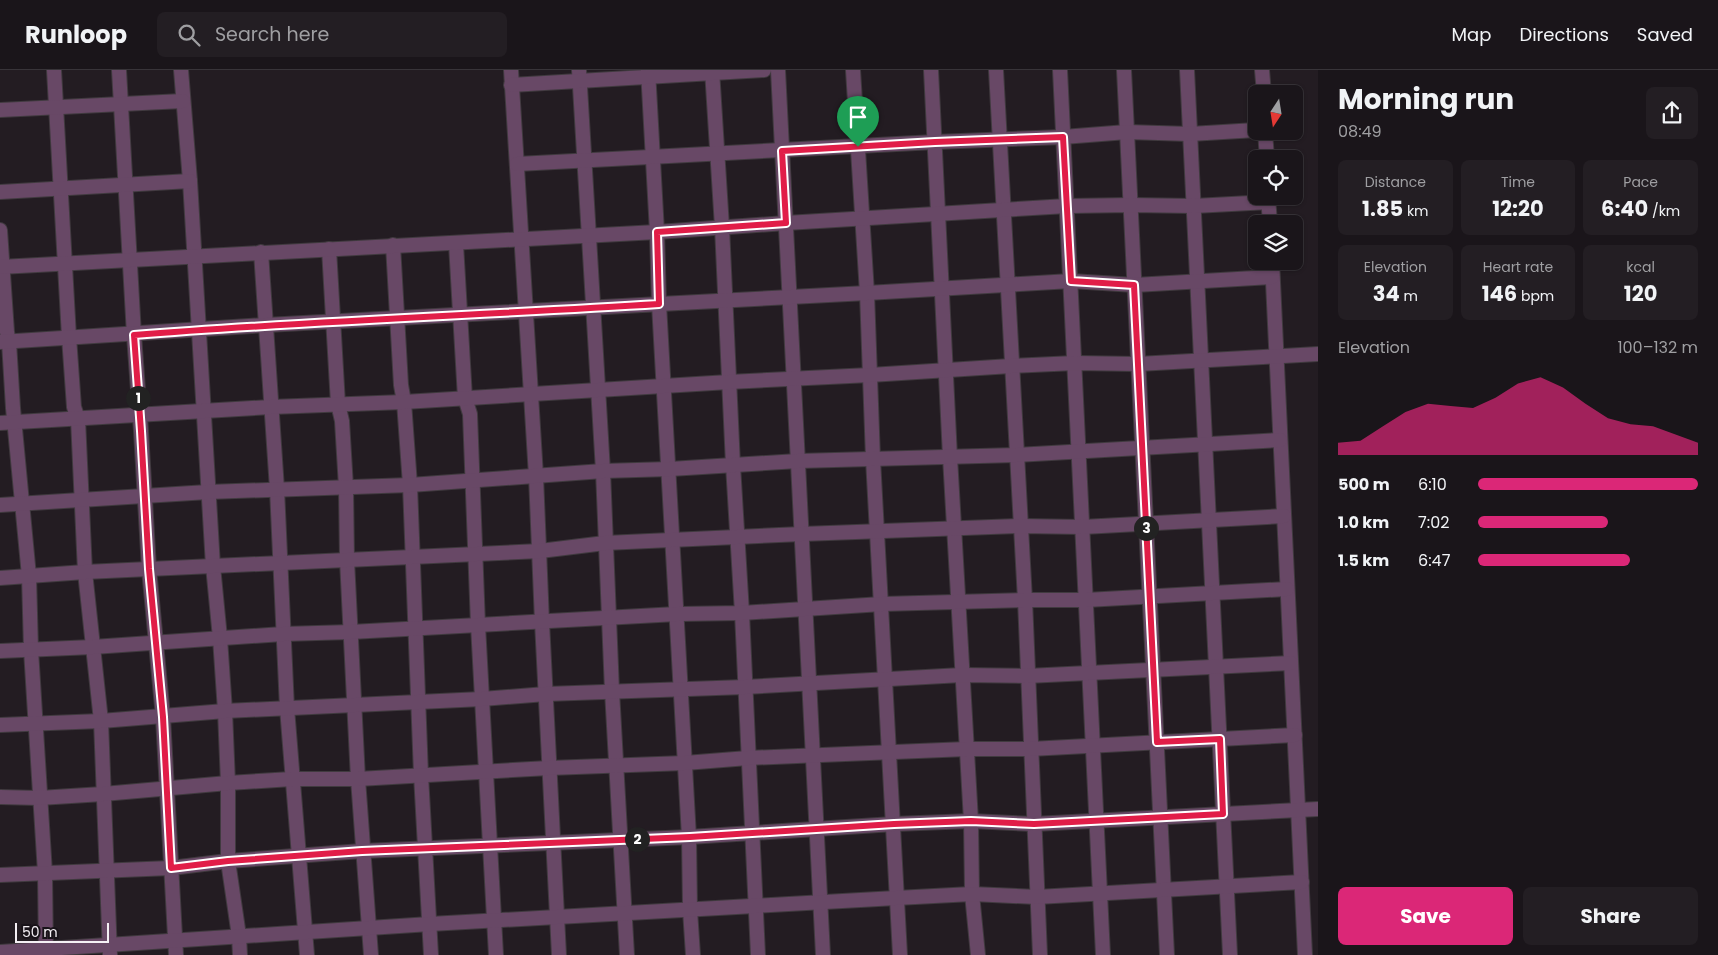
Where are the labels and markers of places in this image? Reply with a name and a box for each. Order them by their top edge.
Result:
pin [837,96,879,147]
pin: 1 [126,386,150,410]
pin: 3 [1134,516,1158,540]
pin: 2 [624,826,650,852]

